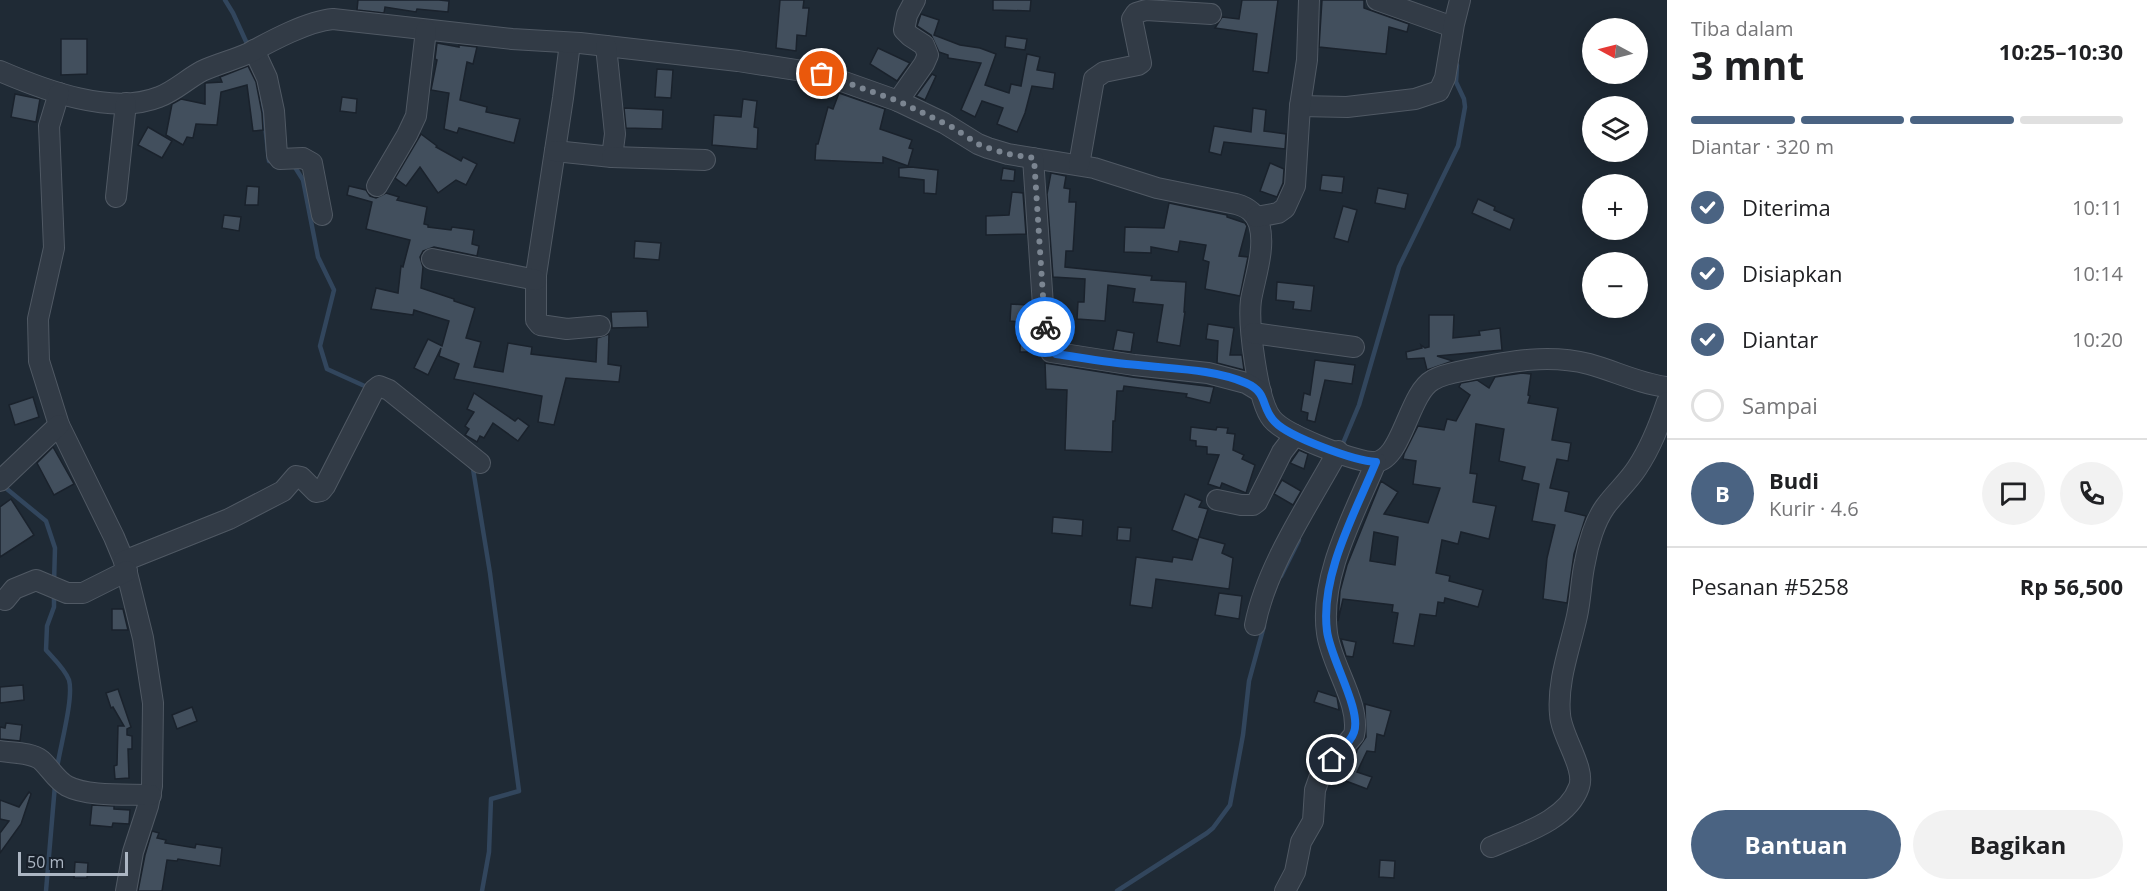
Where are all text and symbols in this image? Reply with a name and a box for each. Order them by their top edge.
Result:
text: Tiba dalam [1691,15,1794,42]
north arrow [1582,18,1648,84]
map controls [1582,18,1648,318]
text: 10:25–10:30 [1999,36,2123,66]
text: 3 mnt [1691,38,1804,91]
pin [796,48,847,99]
icon: bag [805,57,838,90]
button: layers [1582,96,1648,162]
text: Diantar · 320 m [1691,133,1834,160]
button: + [1582,174,1648,240]
icon: check [1691,191,1724,224]
text: Diterima [1742,192,1831,222]
text: 10:11 [2072,194,2123,221]
button: − [1582,252,1648,318]
icon: check [1691,257,1724,290]
text: Disiapkan [1742,258,1843,288]
text: 10:14 [2072,260,2123,287]
courier [1015,297,1075,357]
icon: bike [1029,311,1062,344]
icon: check [1691,323,1724,356]
text: Diantar [1742,324,1818,354]
text: 10:20 [2072,326,2123,353]
text: Sampai [1742,390,1818,420]
button: chat [1982,462,2045,525]
button: phone [2060,462,2123,525]
text: Budi [1769,465,1819,495]
text: B [1715,478,1730,508]
text: Kurir · 4.6 [1769,495,1859,522]
text: Pesanan #5258 [1691,571,1849,601]
text: Rp 56,500 [2020,571,2123,601]
pin [1306,734,1357,785]
icon: home [1315,743,1348,776]
button: Bantuan [1691,810,1901,879]
button: Bagikan [1913,810,2123,879]
scale bar [18,849,128,876]
text: 50 m [27,851,64,873]

